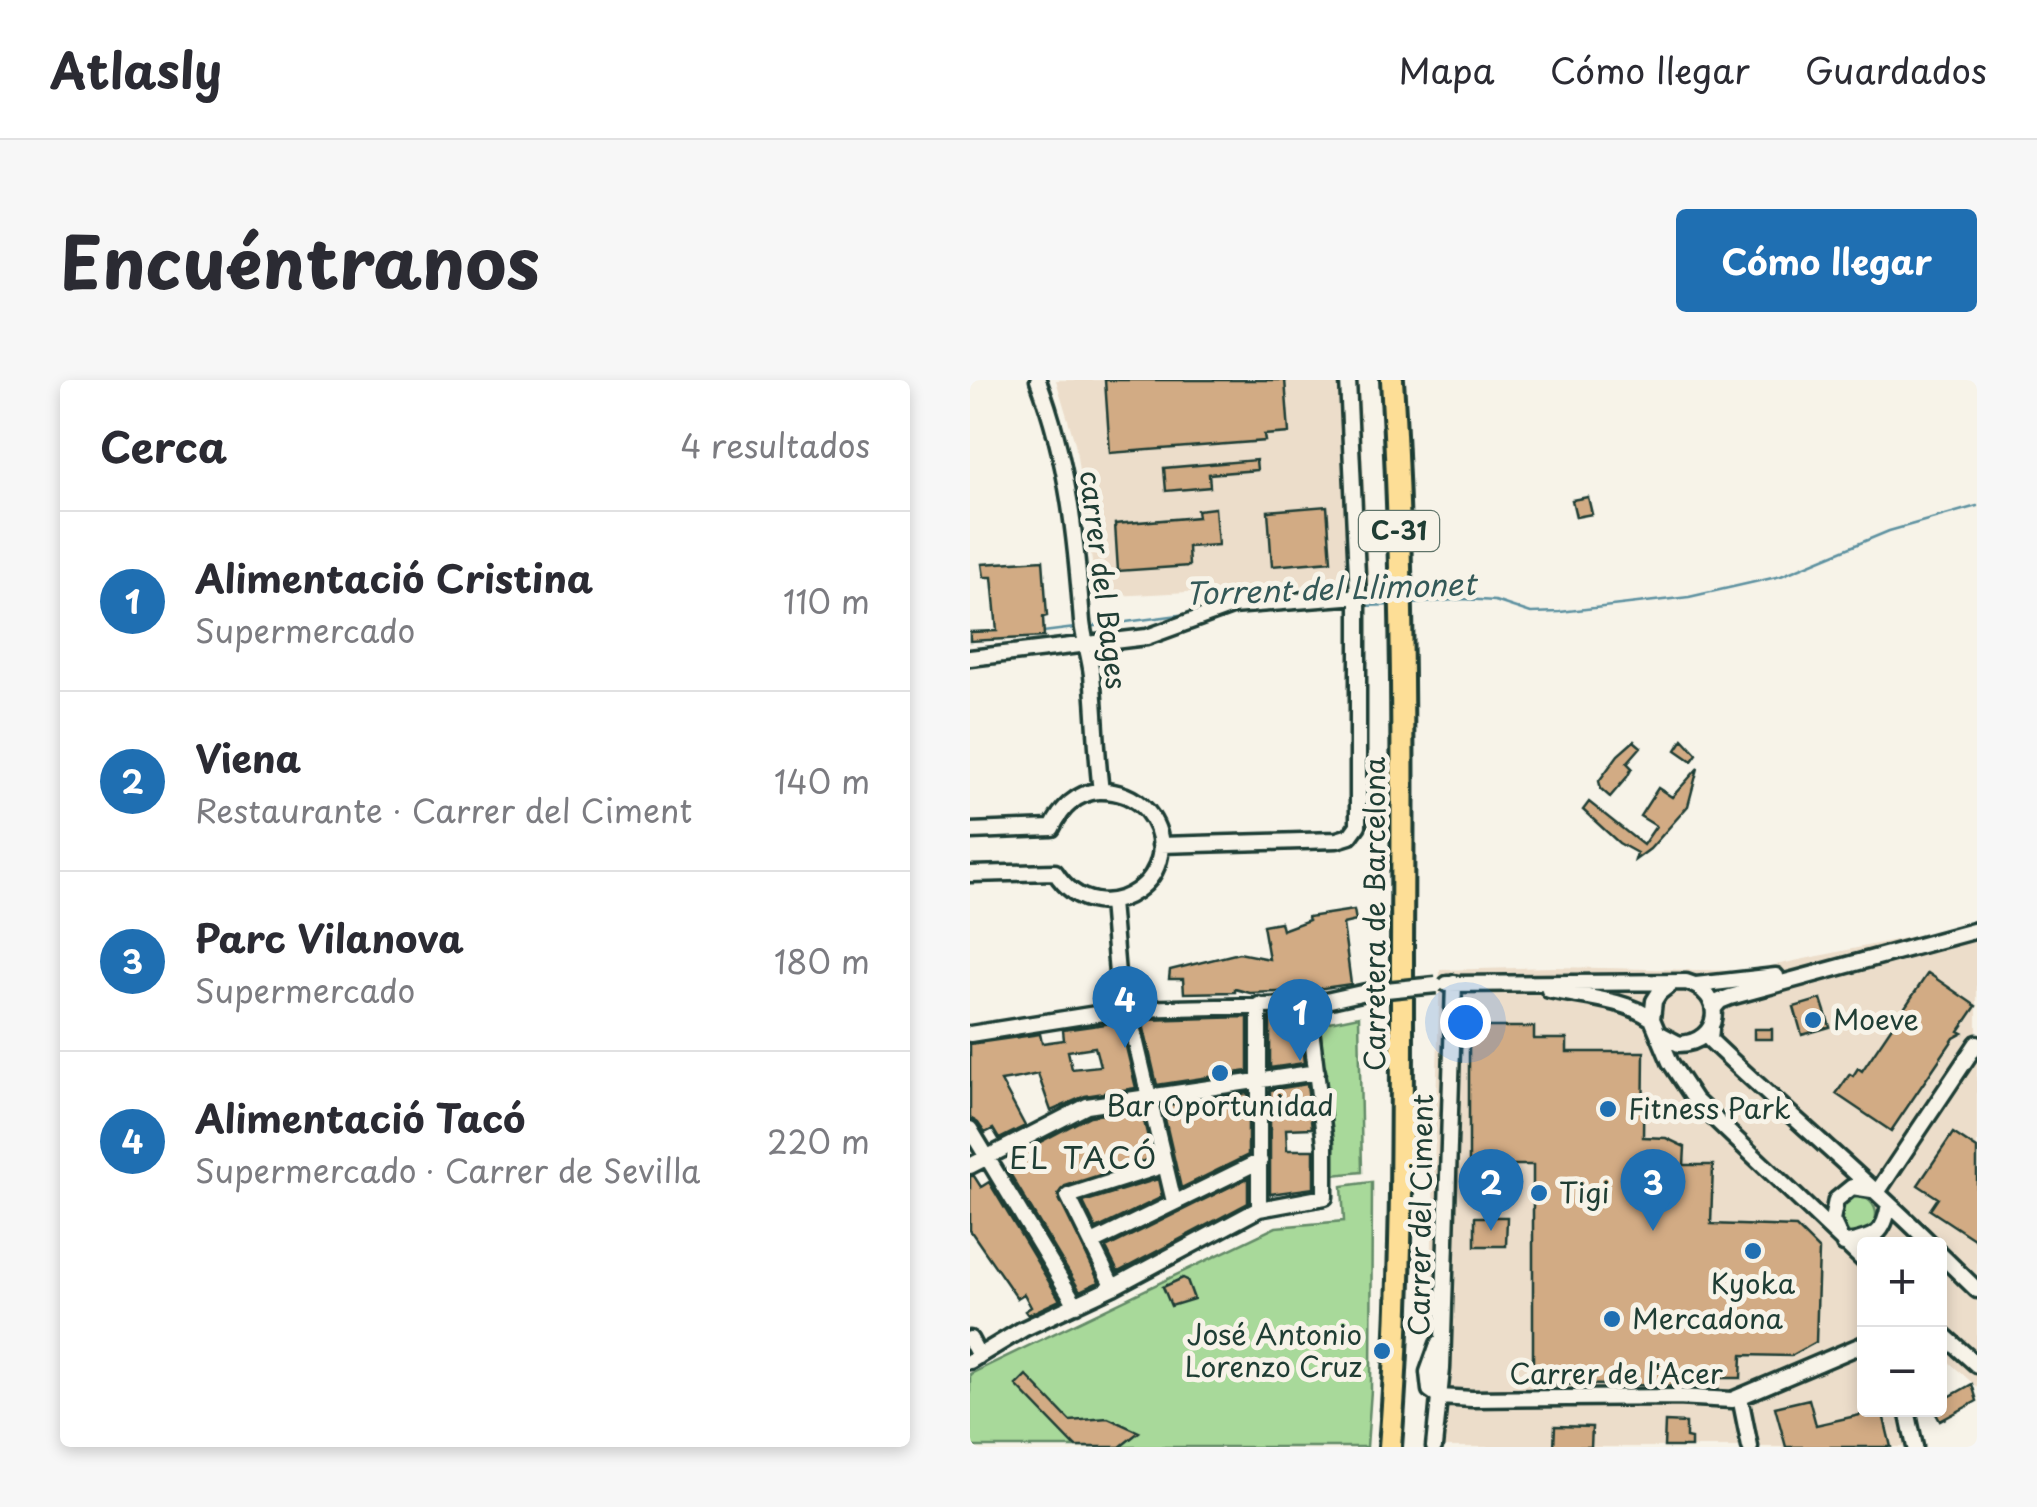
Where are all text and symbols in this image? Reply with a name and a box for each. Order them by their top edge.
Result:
text: Atlasly [50,33,222,105]
text: Mapa [1398,43,1495,96]
text: Cómo llegar [1550,43,1750,96]
text: Guardados [1805,43,1987,96]
text: Encuéntranos [60,207,540,313]
button: Cómo llegar [1676,209,1977,312]
text: Cerca [100,414,227,477]
text: 4 resultados [681,421,870,469]
street label: carrer del Bages [1070,468,1139,692]
road number: C-31 [1359,511,1439,551]
text: Alimentació Cristina [195,549,593,606]
water label: Torrent del Llimonet [1184,560,1480,615]
text: 1 [125,577,140,625]
text: 110 m [783,577,870,625]
text: Supermercado [195,606,415,654]
text: Viena [195,729,301,786]
street label: Carretera de Barcelona [1352,756,1395,1071]
text: 2 [121,757,144,805]
text: 140 m [774,757,870,805]
text: Restaurante · Carrer del Ciment [195,786,692,834]
text: Parc Vilanova [195,909,464,966]
text: 3 [122,937,143,985]
text: 180 m [774,937,870,985]
text: Supermercado [195,966,415,1014]
pin: 4 [1092,966,1158,1048]
pin: 1 [1268,978,1332,1061]
your location [1440,997,1491,1048]
place label: Moeve [1833,997,1919,1040]
marker: Moeve [1802,1009,1824,1031]
marker: Bar Oportunidad [1209,1062,1231,1084]
place label: Bar Oportunidad [1106,1083,1334,1126]
place label: Fitness Park [1628,1086,1791,1129]
text: Alimentació Tacó [195,1089,525,1146]
street label: Carrer del Ciment [1396,1093,1443,1337]
marker: Fitness Park [1597,1098,1619,1120]
text: 4 [122,1117,143,1165]
text: 220 m [767,1117,870,1165]
district label: EL TACÓ [1009,1134,1159,1179]
text: Supermercado · Carrer de Sevilla [195,1146,700,1194]
pin: 2 [1458,1148,1524,1231]
pin: 3 [1620,1148,1686,1231]
place label: Tigi [1559,1170,1610,1213]
marker: Tigi [1528,1182,1550,1204]
map controls [1857,1237,1947,1417]
button: + [1857,1237,1947,1327]
marker: Kyoka [1742,1240,1764,1262]
place label: Kyoka [1711,1261,1796,1304]
place label: Mercadona [1632,1296,1784,1339]
marker: Mercadona [1601,1308,1623,1330]
place label: José Antonio Lorenzo Cruz [1184,1312,1362,1387]
button: − [1857,1327,1947,1417]
marker: José Antonio Lorenzo Cruz [1371,1340,1393,1362]
street label: Carrer de l'Acer [1509,1351,1723,1394]

